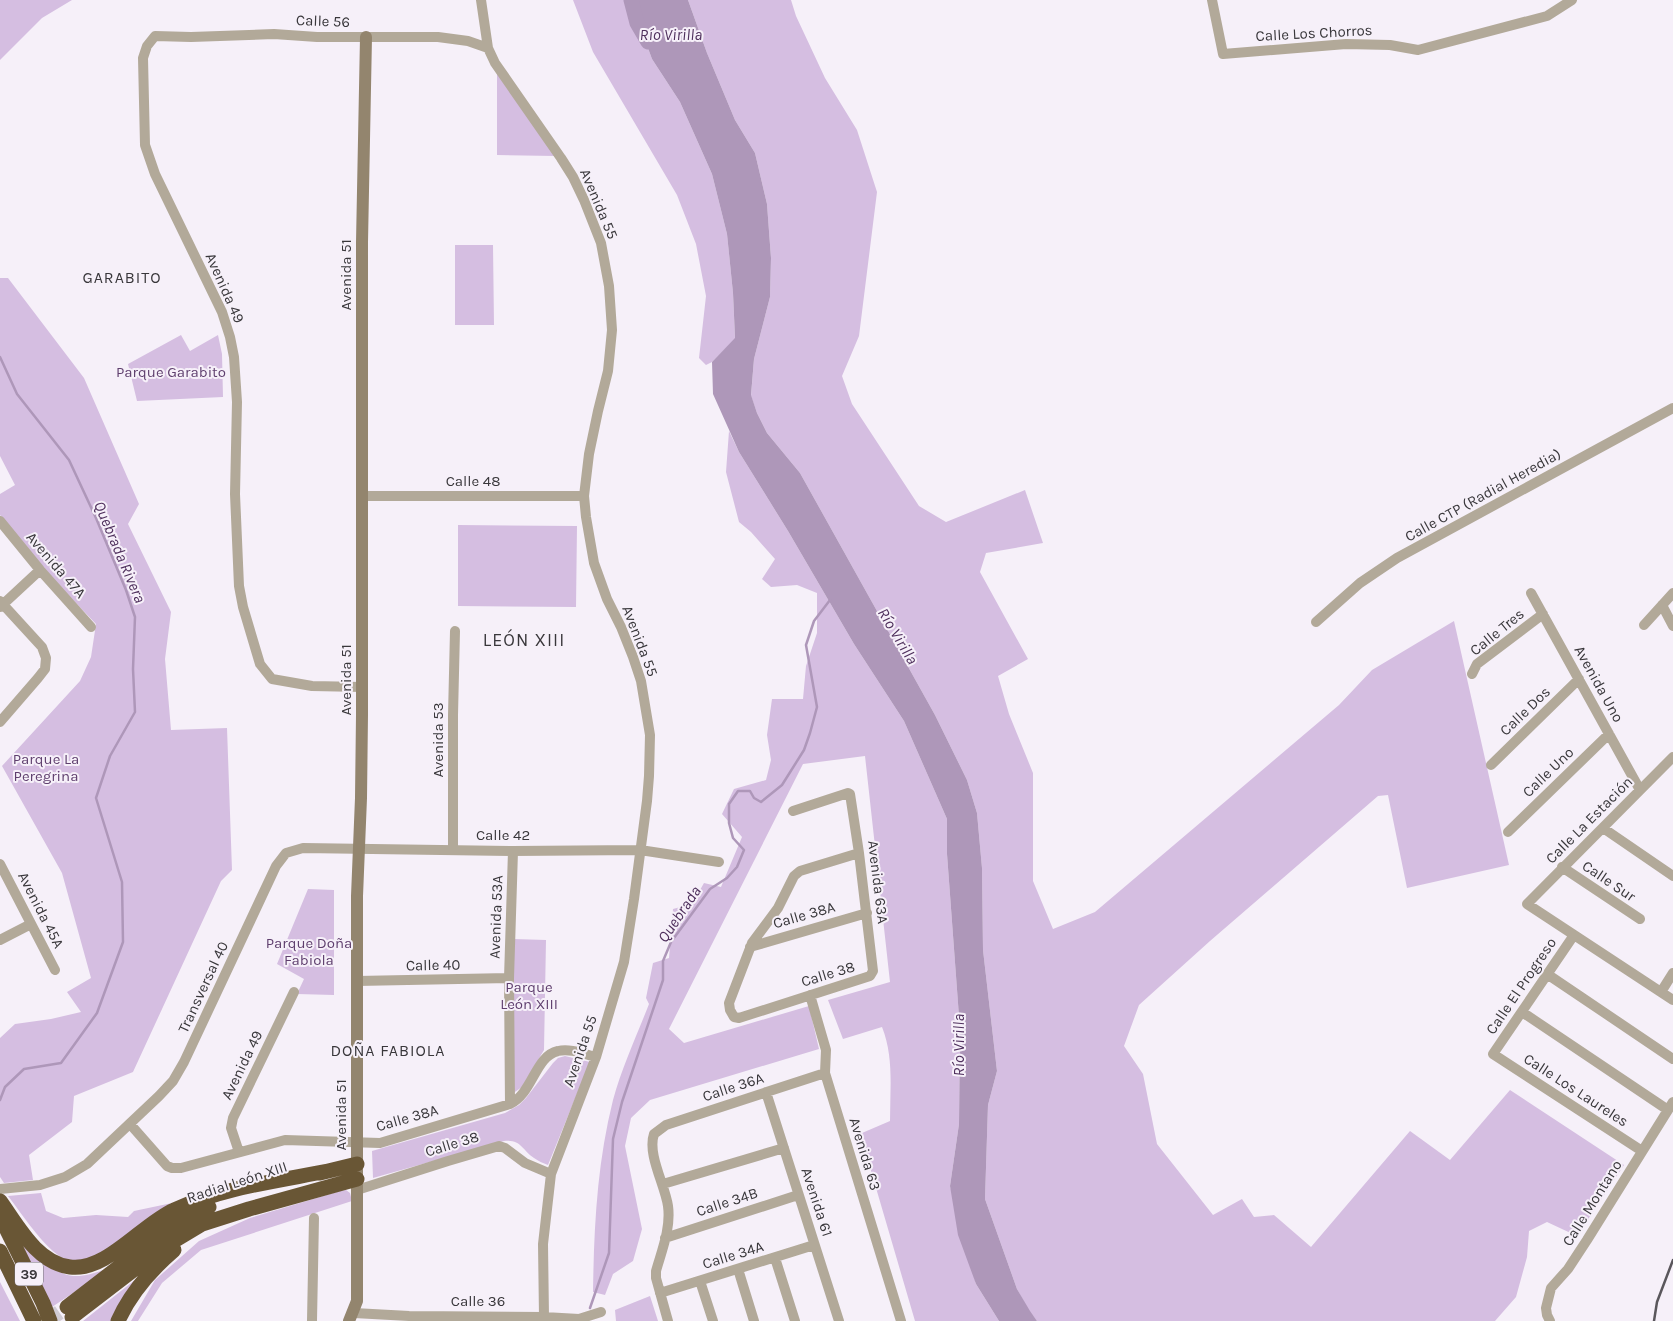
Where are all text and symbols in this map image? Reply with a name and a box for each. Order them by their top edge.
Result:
street label: Calle 56 [296,11,350,31]
street label: Calle Los Chorros [1255,21,1373,45]
water label: Río Virilla [640,25,702,44]
street label: Avenida 55 [576,166,622,242]
street label: Avenida 51 [337,239,355,311]
street label: Avenida 49 [202,250,248,326]
district label: GARABITO [82,268,162,287]
park label: Parque Garabito [116,363,226,381]
street label: Calle CTP (Radial Heredia) [1402,445,1564,545]
street label: Calle 48 [446,472,500,490]
water label: Quebrada Rivera [90,498,150,606]
street label: Avenida 47A [22,528,90,602]
street label: Avenida 55 [618,603,662,679]
water label: Río Virilla [874,604,922,668]
street label: Calle Tres [1466,605,1528,659]
district label: LEÓN XIII [483,628,565,651]
street label: Avenida Uno [1571,643,1627,725]
street label: Avenida 51 [337,644,355,716]
street label: Calle Dos [1496,683,1554,739]
street label: Avenida 53 [429,702,447,778]
street label: Calle Uno [1519,743,1577,801]
park label: Parque La Peregrina [13,750,79,785]
street label: Calle La Estación [1542,773,1636,867]
street label: Calle 42 [476,826,530,844]
street label: Avenida 63A [864,839,892,925]
street label: Calle Sur [1579,857,1640,906]
street label: Avenida 45A [14,869,68,951]
street label: Avenida 53A [486,874,506,959]
water label: Quebrada [653,882,705,946]
street label: Calle 38A [771,897,838,932]
park label: Parque Doña Fabiola [266,934,352,969]
street label: Calle El Progreso [1482,934,1560,1038]
street label: Transversal 40 [174,938,232,1036]
street label: Calle 40 [406,956,460,974]
street label: Calle 38 [799,957,857,991]
park label: Parque León XIII [500,978,558,1013]
street label: Avenida 55 [559,1013,601,1089]
water label: Río Virilla [949,1014,968,1076]
street label: Avenida 49 [218,1027,266,1103]
district label: DOÑA FABIOLA [331,1041,445,1060]
street label: Calle Los Laureles [1520,1049,1632,1131]
street label: Calle 36A [700,1069,766,1105]
street label: Avenida 51 [332,1079,350,1151]
street label: Calle 38A [374,1100,441,1135]
street label: Avenida 63 [845,1115,885,1193]
street label: Calle 38 [423,1127,481,1161]
street label: Radial León XIII [184,1157,290,1207]
street label: Calle Montano [1558,1157,1626,1249]
street label: Avenida 61 [797,1165,837,1239]
street label: Calle 34B [694,1184,760,1220]
street label: Calle 34A [700,1237,766,1273]
road number: 39 [15,1262,43,1286]
street label: Calle 36 [451,1292,505,1310]

